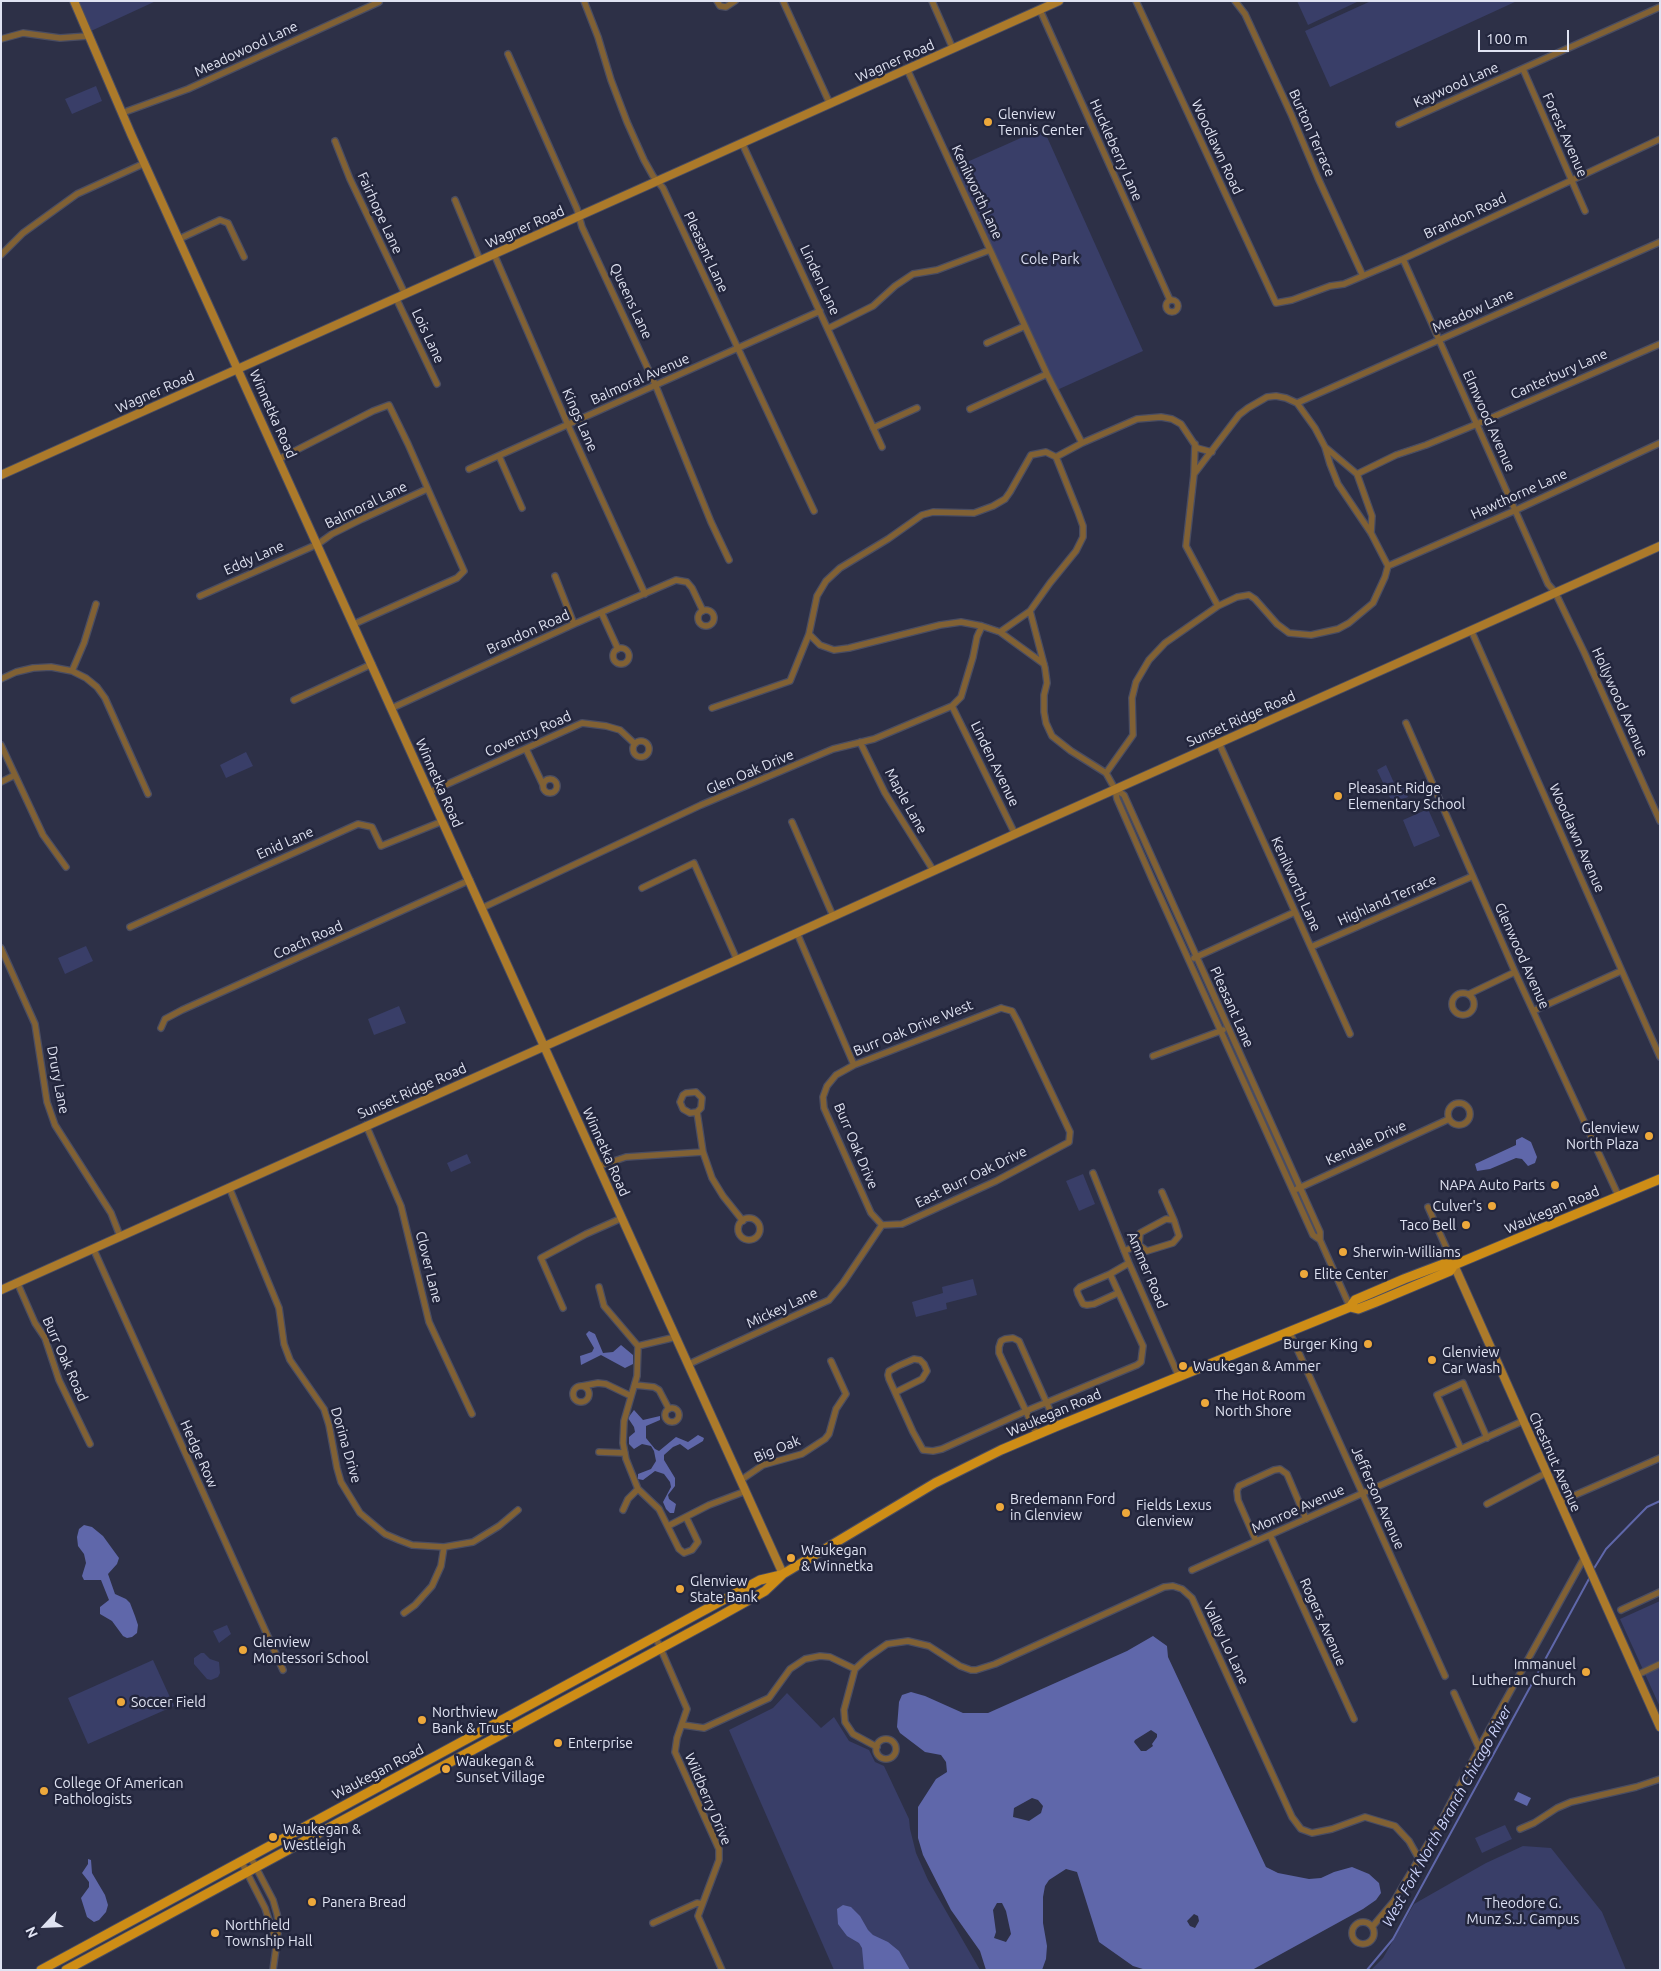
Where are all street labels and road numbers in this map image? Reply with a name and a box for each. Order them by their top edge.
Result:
street label: Meadowood Lane [192,18,300,80]
street label: Wagner Road [853,36,937,86]
street label: Kaywood Lane [1411,59,1501,111]
street label: Burton Terrace [1285,87,1339,179]
street label: Forest Avenue [1539,90,1591,180]
street label: Huckleberry Lane [1086,97,1146,203]
street label: Woodlawn Road [1188,97,1246,197]
street label: Kenilworth Lane [948,142,1006,242]
street label: Fairhope Lane [354,170,406,256]
street label: Brandon Road [1421,190,1509,242]
street label: Wagner Road [483,202,567,252]
street label: Pleasant Lane [680,209,732,295]
street label: Linden Lane [796,242,844,318]
street label: Queens Lane [606,260,656,342]
street label: Meadow Lane [1430,286,1516,336]
street label: Lois Lane [408,306,448,366]
street label: Canterbury Lane [1508,345,1610,403]
street label: Balmoral Avenue [588,350,692,408]
street label: Wagner Road [113,367,197,417]
street label: Winnetka Road [246,367,300,461]
street label: Elmwood Avenue [1459,368,1519,474]
street label: Kings Lane [559,386,601,454]
street label: Hawthorne Lane [1468,465,1570,523]
street label: Balmoral Lane [322,478,410,532]
street label: Eddy Lane [221,537,287,579]
street label: Brandon Road [484,606,572,658]
street label: Hollywood Avenue [1588,645,1652,759]
street label: Sunset Ridge Road [1184,687,1298,751]
street label: Coventry Road [482,707,574,761]
street label: Linden Avenue [967,719,1023,809]
street label: Winnetka Road [412,736,466,830]
street label: Glen Oak Drive [704,746,796,798]
street label: Maple Lane [881,765,931,837]
street label: Woodlawn Avenue [1545,781,1609,895]
street label: Enid Lane [254,823,316,863]
street label: Kenilworth Lane [1268,834,1324,934]
street label: Highland Terrace [1335,871,1439,929]
street label: Glenwood Avenue [1491,900,1553,1012]
street label: Coach Road [271,917,345,963]
street label: Pleasant Lane [1207,964,1257,1050]
street label: Burr Oak Drive West [851,996,975,1060]
street label: Drury Lane [43,1045,73,1115]
street label: Sunset Ridge Road [355,1059,469,1123]
street label: Burr Oak Drive [830,1100,882,1192]
street label: Winnetka Road [579,1105,633,1199]
street label: Kendale Drive [1323,1117,1409,1169]
street label: East Burr Oak Drive [913,1143,1029,1211]
street label: Waukegan Road [1502,1183,1602,1237]
street label: Clover Lane [412,1229,446,1305]
street label: Ammer Road [1123,1229,1171,1311]
street label: Mickey Lane [744,1284,820,1332]
street label: Burr Oak Road [39,1314,91,1404]
street label: Waukegan Road [1004,1386,1104,1440]
street label: Dorina Drive [327,1405,365,1485]
street label: Chestnut Avenue [1525,1409,1585,1515]
street label: Hedge Row [177,1418,221,1490]
street label: Big Oak [751,1432,803,1466]
street label: Jefferson Avenue [1348,1444,1408,1552]
street label: Monroe Avenue [1249,1481,1347,1537]
street label: Rogers Avenue [1296,1575,1350,1669]
street label: Valley Lo Lane [1199,1599,1253,1687]
street label: Waukegan Road [329,1741,427,1803]
street label: Wildberry Drive [681,1750,735,1848]

